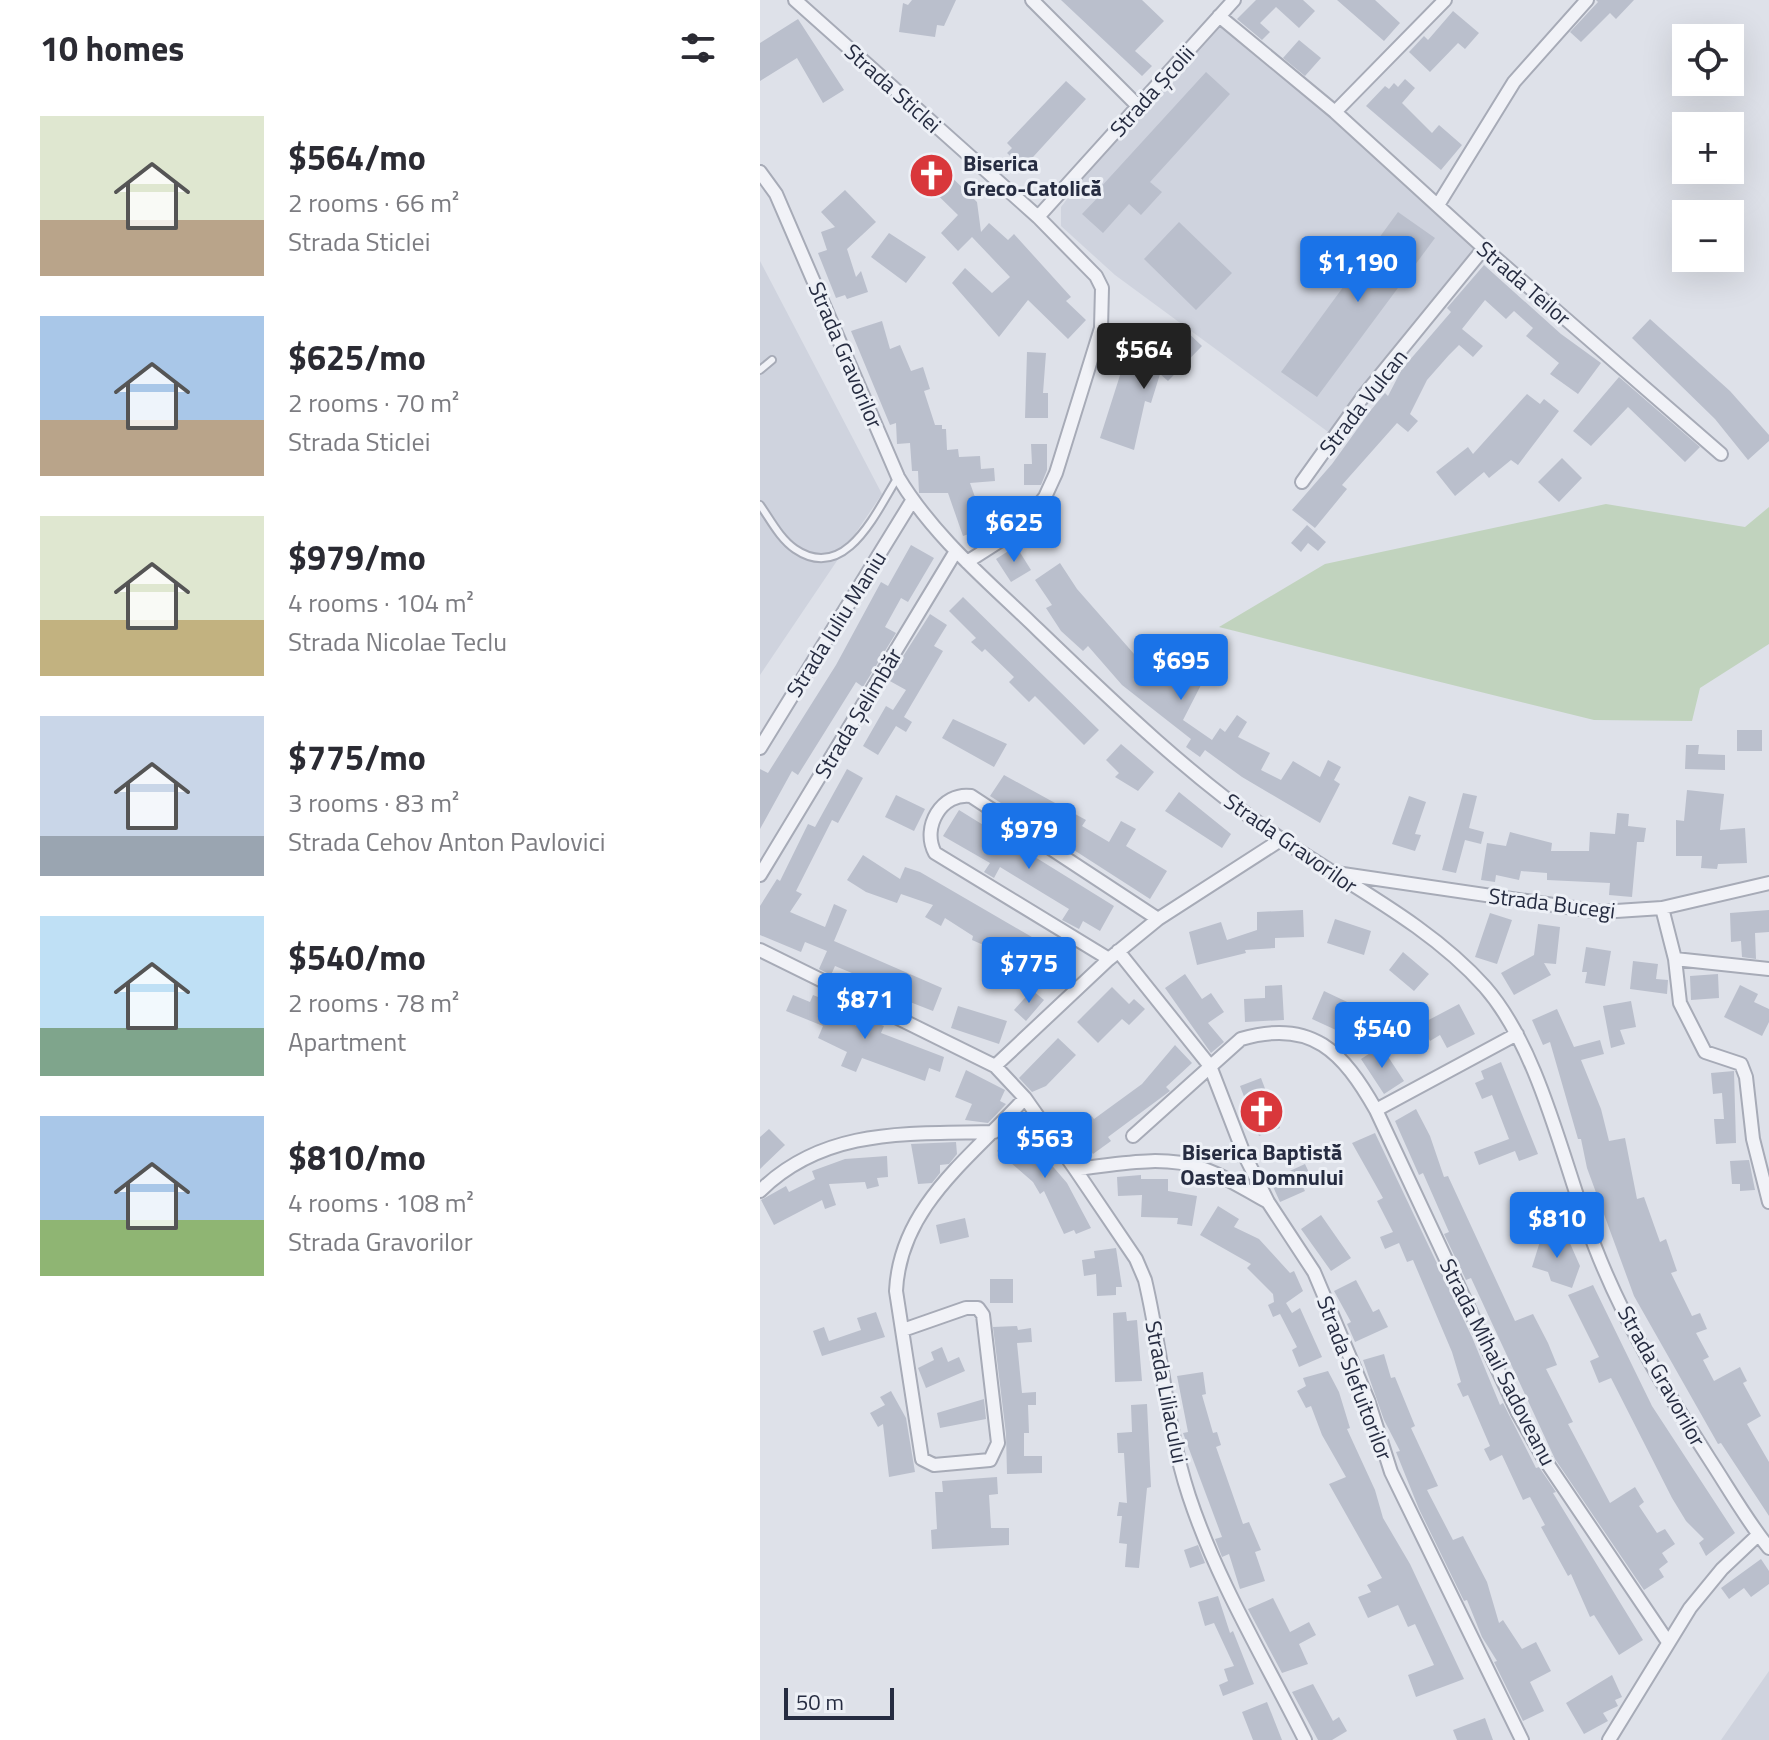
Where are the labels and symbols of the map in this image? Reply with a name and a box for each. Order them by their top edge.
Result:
street label: Strada Sticlei [837,35,949,141]
street label: Strada Școlii [1101,38,1203,144]
place label: Biserica Greco-Catolică [963,146,1102,205]
church icon: Biserica Greco-Catolică [908,152,956,200]
street label: Strada Teilor [1469,232,1579,334]
pin: $1,190 [1293,236,1423,304]
street label: Strada Gravorilor [800,276,892,434]
pin: $564 [1097,323,1191,391]
street label: Strada Vulcan [1310,341,1416,463]
pin: $625 [967,496,1061,564]
street label: Strada Iuliu Maniu [777,544,895,704]
pin: $695 [1134,634,1228,702]
street label: Strada Șelimbăr [806,641,911,785]
street label: Strada Gravorilor [1217,784,1365,902]
pin: $979 [982,803,1076,871]
street label: Strada Bucegi [1487,878,1617,928]
pin: $775 [982,937,1076,1005]
pin: $871 [818,973,912,1041]
pin: $540 [1335,1002,1429,1070]
church icon: Biserica Baptistă Oastea Domnului [1238,1087,1286,1135]
pin: $563 [998,1112,1092,1180]
place label: Biserica Baptistă Oastea Domnului [1180,1135,1344,1194]
pin: $810 [1510,1192,1604,1260]
street label: Strada Mihail Sadoveanu [1431,1252,1565,1472]
street label: Strada Slefuitorilor [1308,1291,1402,1465]
street label: Strada Gravorilor [1609,1299,1715,1453]
street label: Strada Liliacului [1137,1318,1197,1466]
scale bar [784,1684,894,1720]

